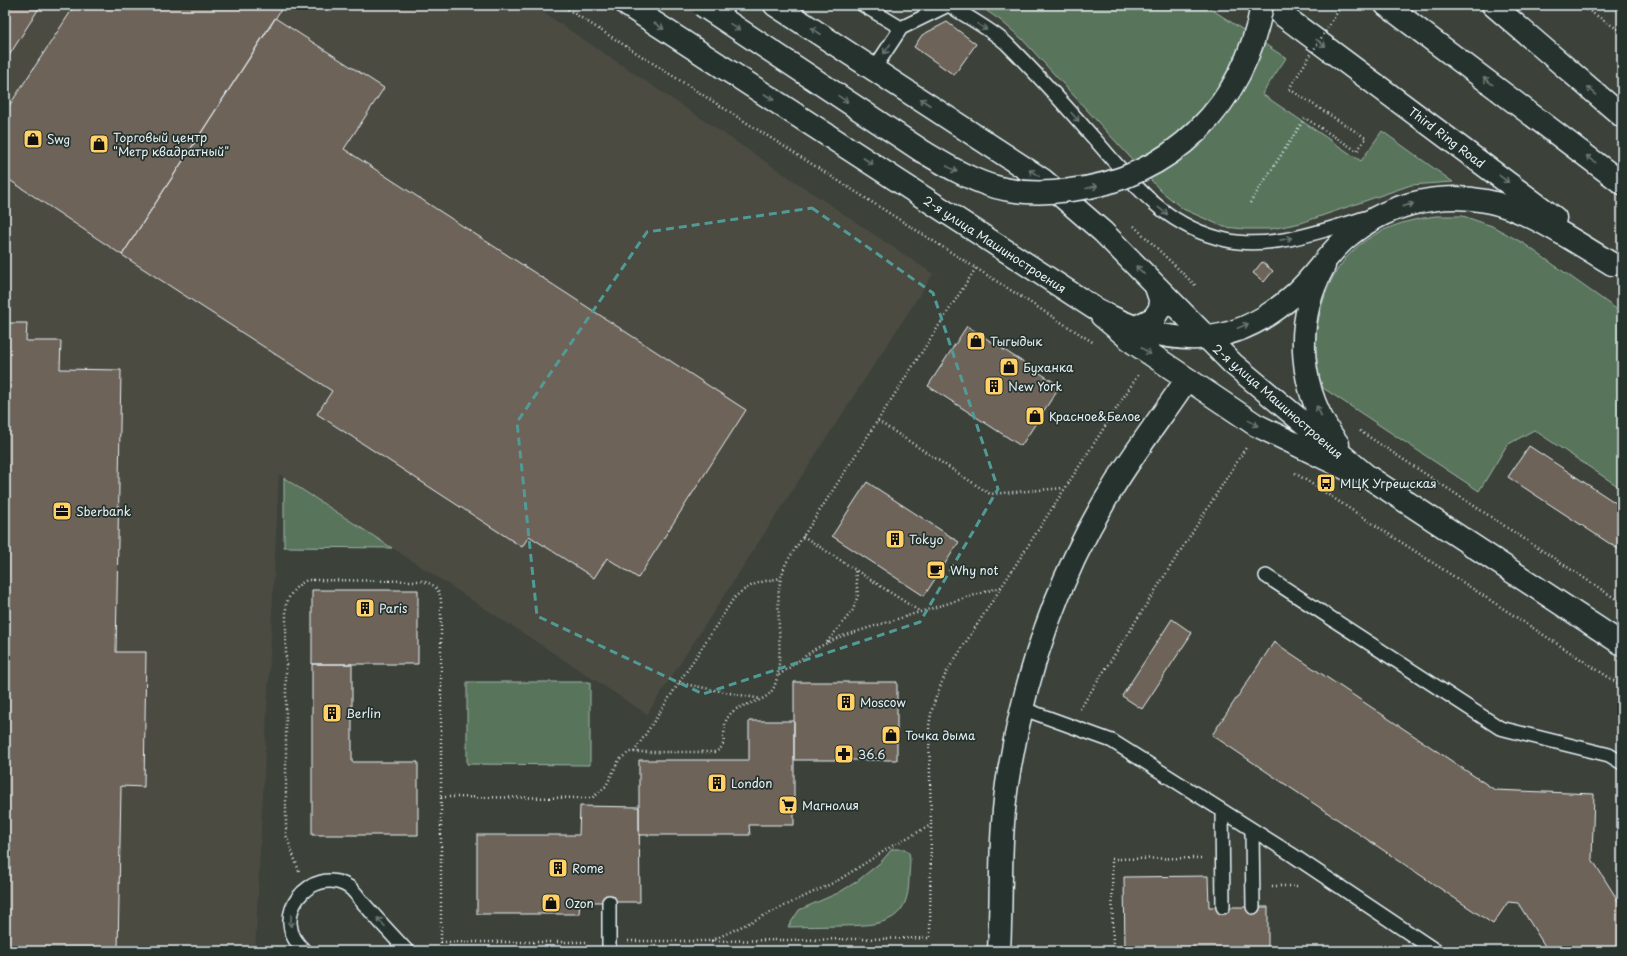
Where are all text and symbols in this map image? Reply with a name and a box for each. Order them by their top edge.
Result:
one-way arrow [654,22,665,30]
one-way arrow [729,23,740,31]
one-way arrow [976,23,987,31]
one-way arrow [810,27,821,36]
one-way arrow [1315,39,1326,47]
one-way arrow [883,43,891,54]
one-way arrow [1482,76,1493,85]
one-way arrow [1587,86,1598,95]
one-way arrow [763,93,774,101]
one-way arrow [837,95,848,103]
one-way arrow [920,98,931,106]
street label: Third Ring Road [1405,102,1489,172]
one-way arrow [1070,111,1079,121]
shop icon: Swg [22,128,44,150]
place label: Торговый центр "Метр квадратный" [113,128,229,160]
place label: Swg [47,130,70,148]
shop icon: Торговый центр "Метр квадратный" [88,133,110,155]
one-way arrow [1586,154,1597,163]
one-way arrow [862,158,874,166]
one-way arrow [946,166,958,174]
one-way arrow [1028,169,1039,177]
one-way arrow [1498,175,1509,183]
one-way arrow [1085,182,1098,190]
street label: 2-я улица Машиностроения [920,191,1070,297]
one-way arrow [1402,201,1415,208]
one-way arrow [1158,207,1169,216]
one-way arrow [1279,234,1292,242]
one-way arrow [1135,265,1144,275]
one-way arrow [1236,322,1248,330]
shop icon: Тыгыдык [965,330,987,352]
place label: Тыгыдык [990,332,1043,350]
street label: 2-я улица Машиностроения [1209,339,1347,463]
one-way arrow [1140,347,1151,355]
shop icon: Буханка [998,356,1020,378]
place label: Буханка [1023,358,1074,376]
building icon: New York [983,375,1005,397]
place label: New York [1008,377,1062,395]
shop icon: Красное&Белое [1024,405,1046,427]
one-way arrow [1315,406,1322,418]
place label: Красное&Белое [1049,407,1141,425]
one-way arrow [1247,420,1259,428]
bus stop icon: МЦК Угрешская [1315,472,1337,494]
place label: МЦК Угрешская [1340,474,1437,492]
office icon: Sberbank [51,500,73,522]
place label: Sberbank [76,502,131,520]
building icon: Tokyo [884,528,906,550]
place label: Tokyo [909,530,943,548]
cafe icon: Why not [925,559,947,581]
place label: Why not [950,561,998,579]
building icon: Paris [354,597,376,619]
place label: Paris [379,599,408,617]
building icon: Moscow [835,691,857,713]
place label: Moscow [860,693,906,711]
building icon: Berlin [321,702,343,724]
place label: Berlin [346,704,381,722]
shop icon: Точка дыма [880,724,902,746]
place label: Точка дыма [905,726,976,744]
pharmacy icon: 36.6 [833,743,855,765]
place label: 36.6 [858,745,886,763]
building icon: London [706,772,728,794]
place label: London [731,774,772,792]
supermarket icon: Магнолия [777,794,799,816]
place label: Магнолия [802,796,859,814]
building icon: Rome [547,857,569,879]
place label: Rome [572,859,604,877]
shop icon: Ozon [540,892,562,914]
place label: Ozon [565,894,594,912]
one-way arrow [287,915,295,928]
one-way arrow [376,917,385,927]

